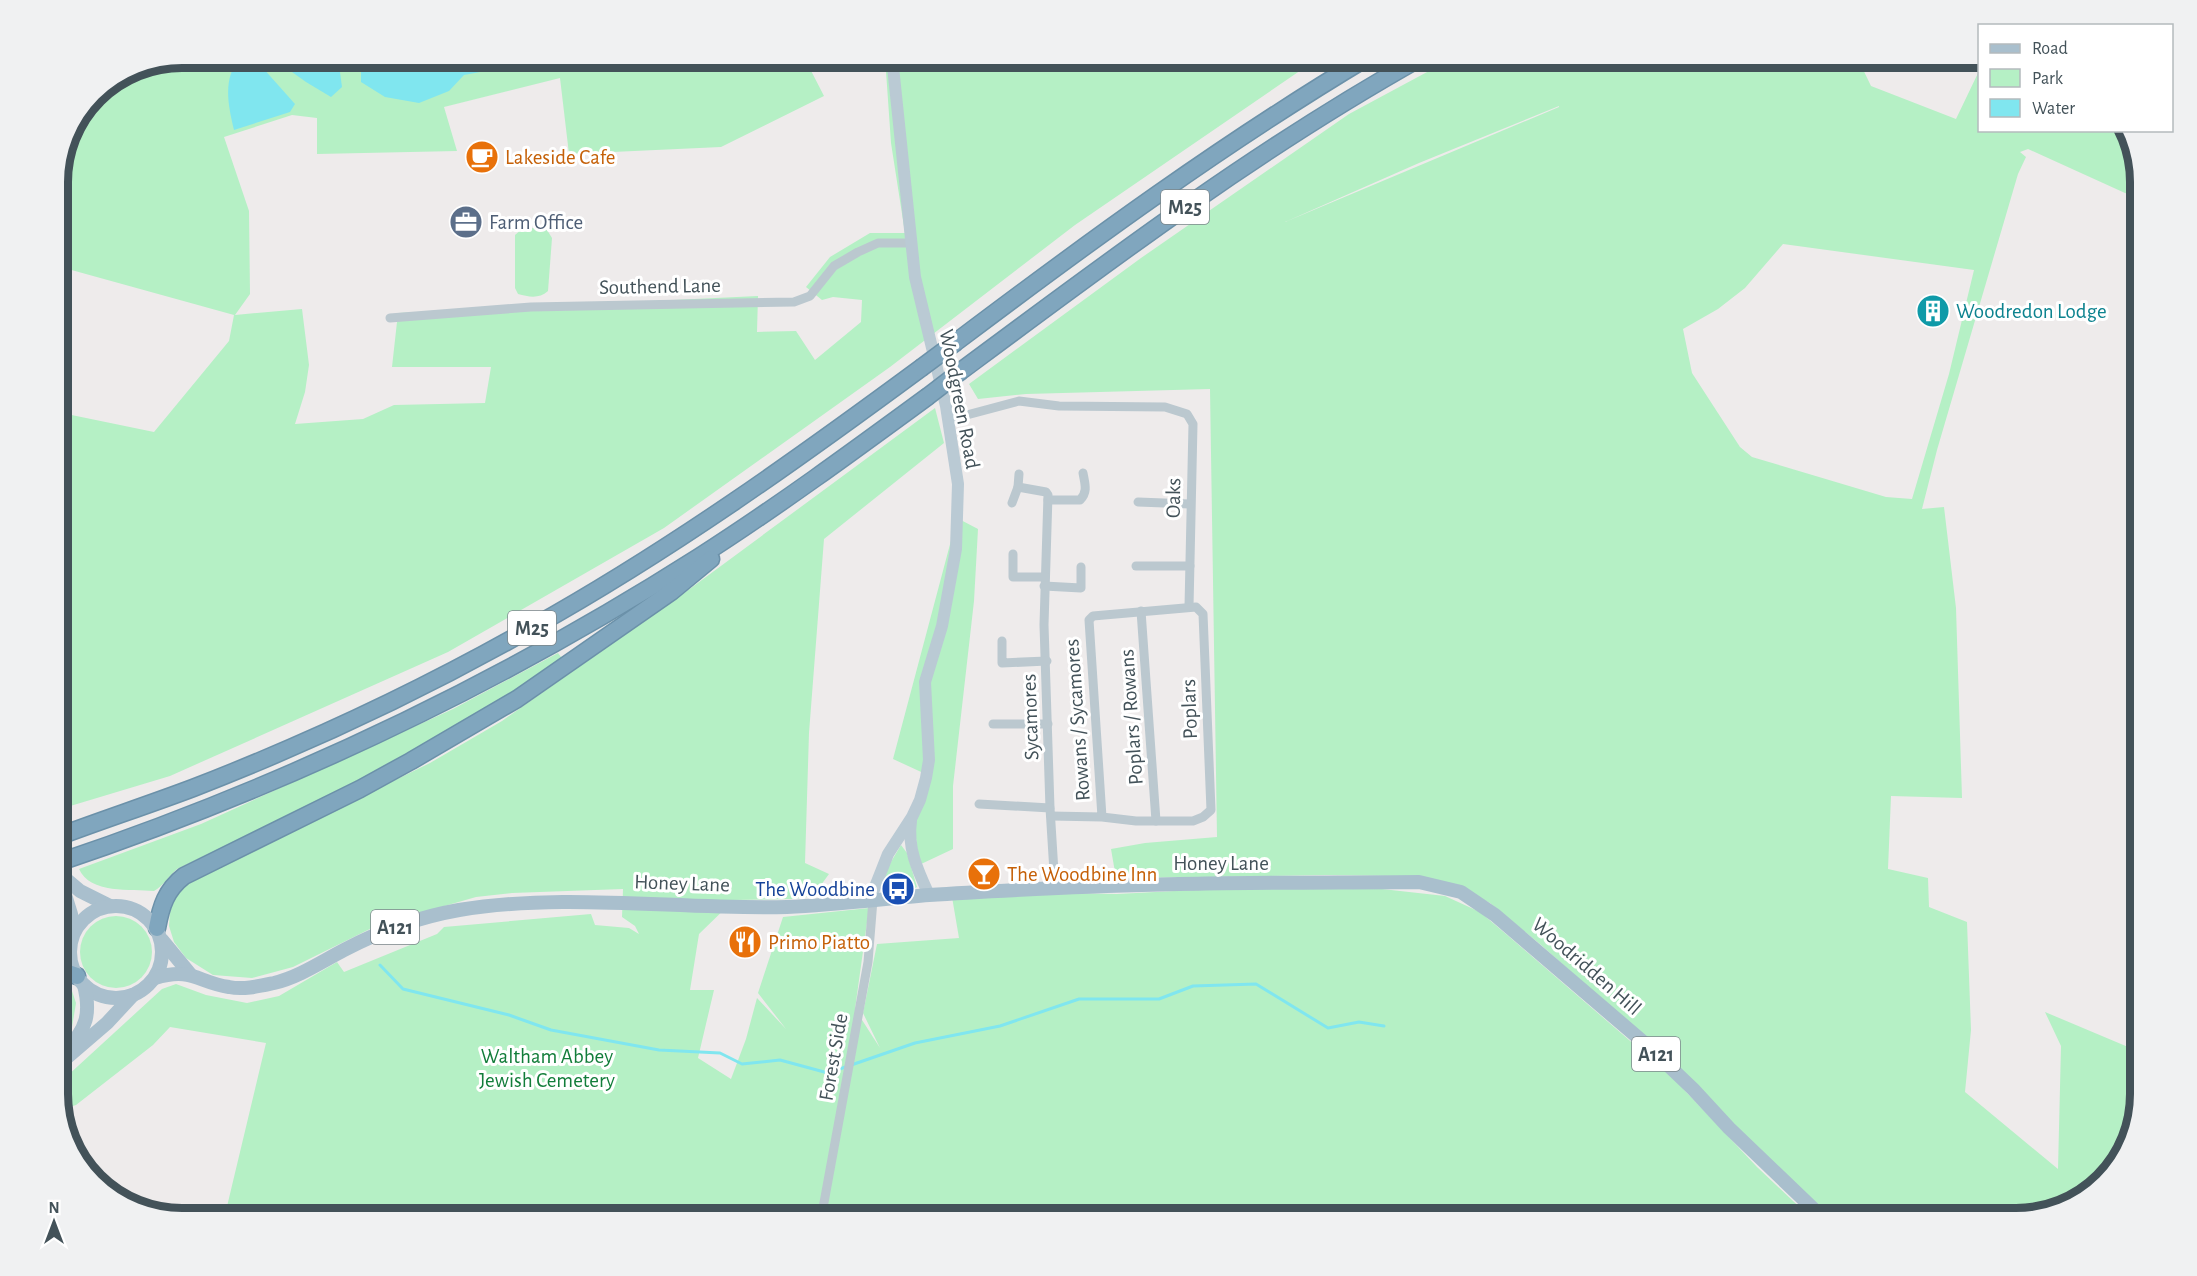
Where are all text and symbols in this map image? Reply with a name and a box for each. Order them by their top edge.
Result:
legend [1978,24,2173,132]
text: Road [2032,40,2068,58]
text: Park [2032,70,2064,88]
text: Water [2032,100,2075,118]
cafe icon: Lakeside Cafe [464,139,500,175]
place label: Lakeside Cafe [505,147,615,168]
road number: M25 [1161,190,1209,224]
office icon: Farm Office [448,204,484,240]
place label: Farm Office [489,212,583,233]
street label: Southend Lane [599,275,721,298]
building icon: Woodredon Lodge [1915,293,1951,329]
place label: Woodredon Lodge [1956,301,2107,322]
street label: Woodgreen Road [936,328,983,471]
street label: Oaks [1163,478,1184,518]
road number: M25 [508,611,556,645]
street label: Rowans / Sycamores [1061,638,1094,802]
street label: Poplars / Rowans [1116,648,1147,786]
street label: Sycamores [1018,673,1043,761]
street label: Poplars [1178,678,1201,739]
street label: Honey Lane [1173,853,1269,874]
bar icon: The Woodbine Inn [966,856,1002,892]
place label: The Woodbine Inn [1007,864,1157,885]
street label: Honey Lane [634,871,730,896]
bus stop icon: The Woodbine [880,871,916,907]
place label: The Woodbine [755,879,875,900]
road number: A121 [371,910,419,944]
street label: Woodridden Hill [1528,914,1645,1019]
restaurant icon: Primo Piatto [727,924,763,960]
place label: Primo Piatto [768,932,870,953]
street label: Forest Side [815,1012,852,1102]
road number: A121 [1632,1037,1680,1071]
park label: Waltham Abbey Jewish Cemetery [479,1046,615,1091]
north arrow [24,1192,84,1252]
text: N [48,1200,60,1216]

